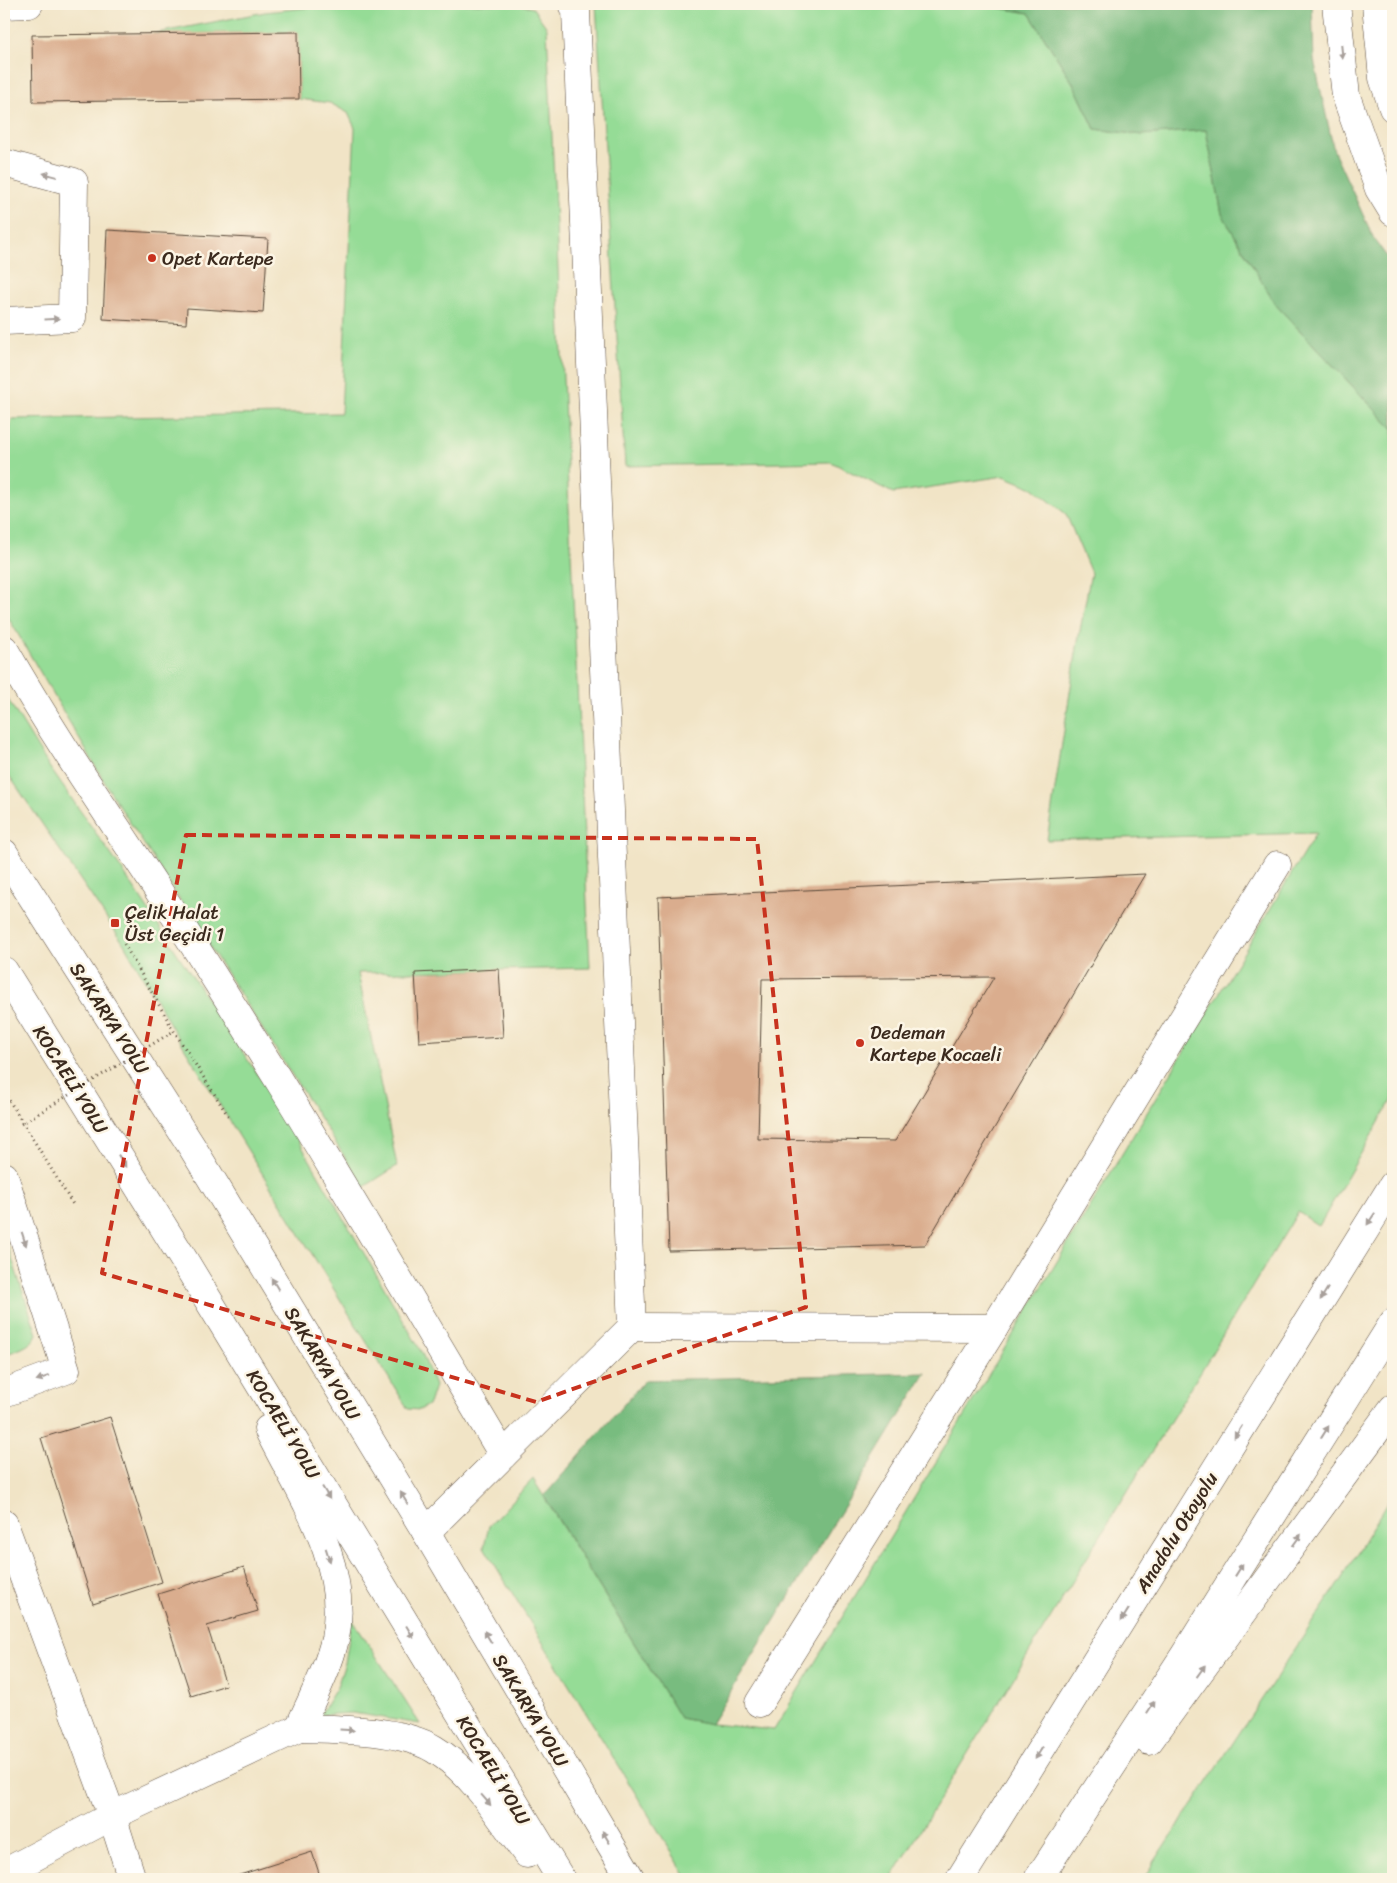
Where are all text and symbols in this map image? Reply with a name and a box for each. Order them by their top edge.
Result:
one-way arrow [1338,45,1346,61]
one-way arrow [42,171,57,179]
place label: Opet Kartepe [162,242,274,275]
marker: Opet Kartepe [146,252,158,264]
one-way arrow [45,315,61,323]
place label: Çelik Halat Üst Geçidi 1 [125,896,224,951]
marker: Çelik Halat Üst Geçidi 1 [109,917,121,929]
street label: SAKARYA YOLU [61,955,159,1082]
place label: Dedeman Kartepe Kocaeli [870,1016,1002,1071]
street label: KOCAELİ YOLU [24,1018,118,1141]
marker: Dedeman Kartepe Kocaeli [854,1037,866,1049]
one-way arrow [117,1154,127,1167]
one-way arrow [1367,1212,1376,1225]
one-way arrow [20,1232,28,1247]
one-way arrow [270,1277,279,1290]
one-way arrow [1319,1287,1328,1300]
street label: SAKARYA YOLU [275,1300,370,1427]
street label: KOCAELİ YOLU [238,1363,330,1486]
one-way arrow [35,1374,50,1382]
one-way arrow [1233,1425,1243,1439]
one-way arrow [1320,1425,1330,1438]
street label: Anadolu Otoyolu [1125,1465,1227,1600]
one-way arrow [321,1487,330,1500]
one-way arrow [400,1491,409,1504]
one-way arrow [1292,1534,1303,1547]
one-way arrow [325,1548,333,1563]
one-way arrow [1234,1563,1243,1576]
one-way arrow [1120,1608,1129,1621]
one-way arrow [406,1625,415,1639]
one-way arrow [483,1631,492,1644]
street label: SAKARYA YOLU [483,1647,578,1774]
one-way arrow [1196,1664,1206,1678]
one-way arrow [1146,1700,1156,1713]
street label: KOCAELİ YOLU [448,1709,540,1832]
one-way arrow [340,1726,356,1734]
one-way arrow [1034,1746,1044,1759]
one-way arrow [480,1794,491,1806]
one-way arrow [601,1831,610,1844]

